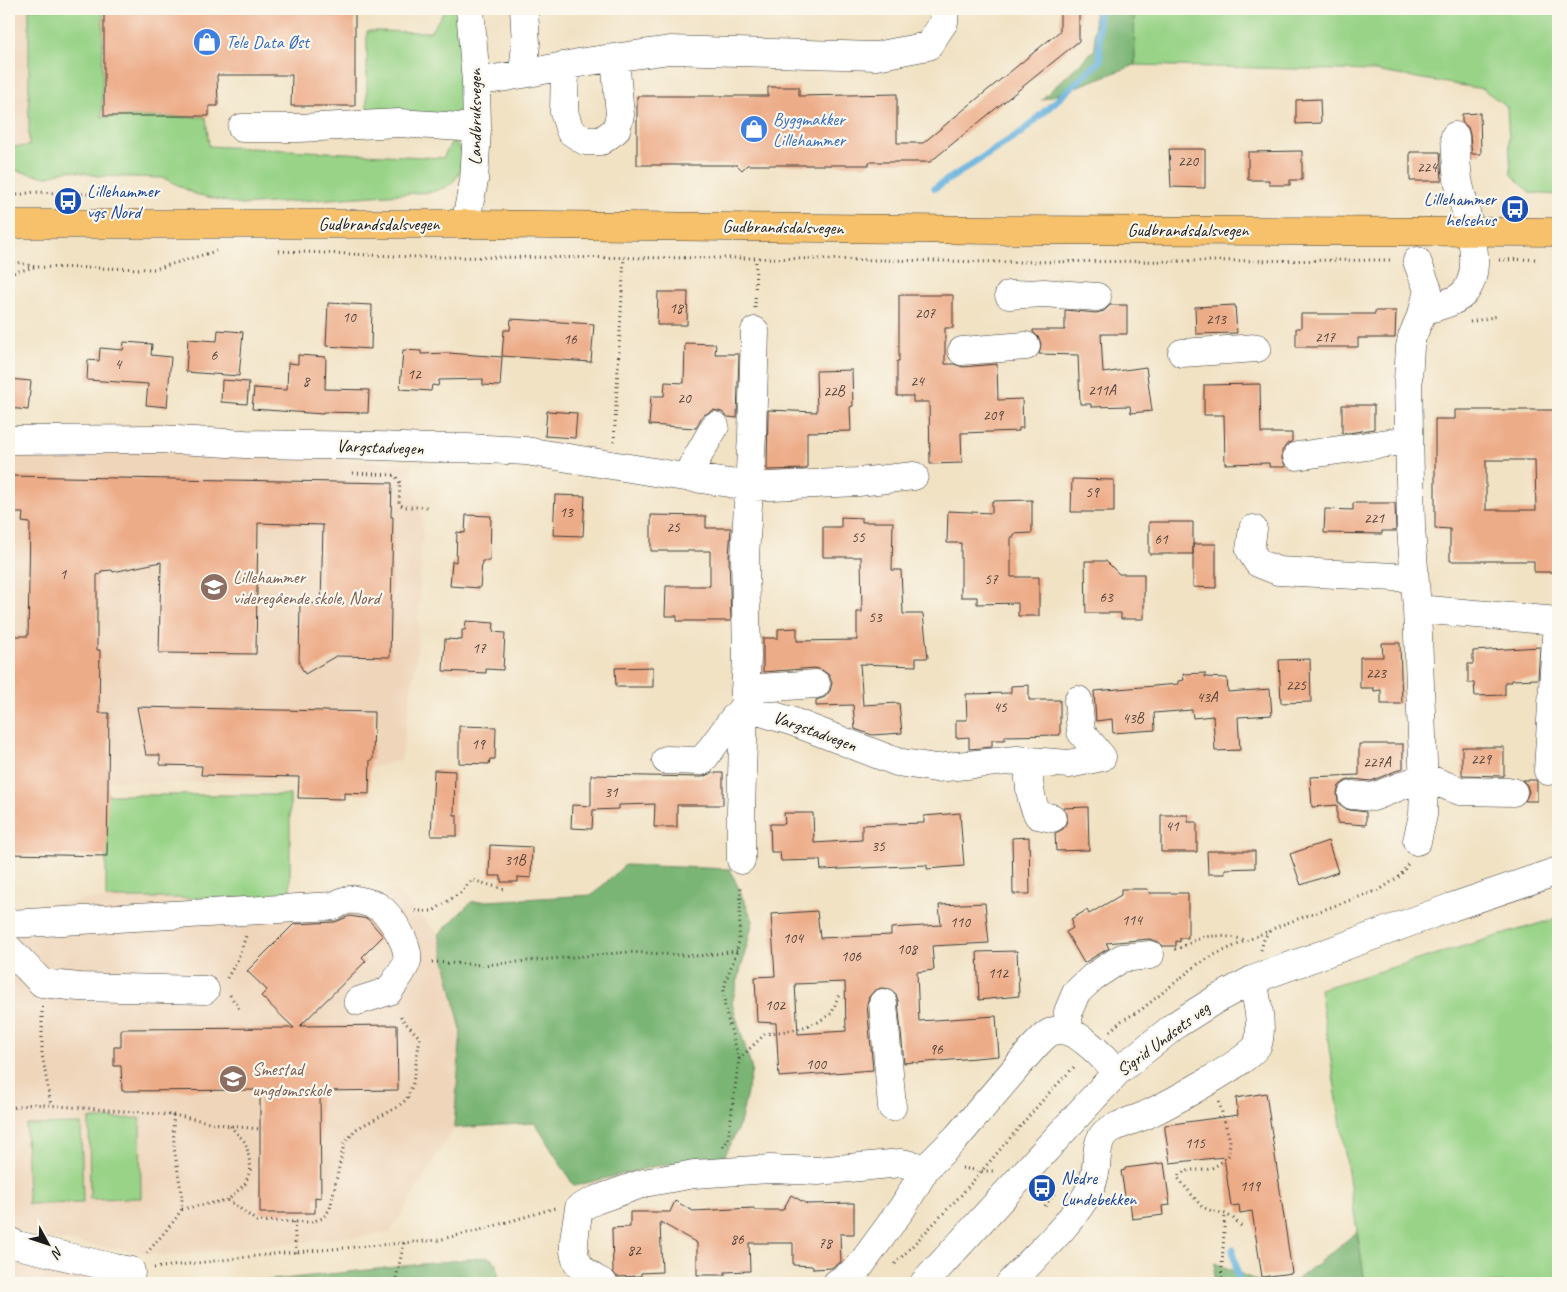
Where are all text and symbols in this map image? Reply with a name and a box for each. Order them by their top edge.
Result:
shop icon: Tele Data Øst [192,27,222,57]
place label: Tele Data Øst [226,31,311,53]
street label: Landbruksvegen [464,68,486,165]
place label: Byggmakker Lillehammer [773,108,847,151]
shop icon: Byggmakker Lillehammer [739,114,769,144]
house number: 220 [1178,152,1199,171]
house number: 224 [1417,158,1438,177]
place label: Lillehammer vgs Nord [87,180,161,223]
bus stop icon: Lillehammer vgs Nord [53,186,83,216]
place label: Lillehammer helsehus [1424,188,1498,231]
bus stop icon: Lillehammer helsehus [1500,194,1530,224]
street label: Gudbrandsdalsvegen [318,213,440,235]
street label: Gudbrandsdalsvegen [722,215,845,239]
street label: Gudbrandsdalsvegen [1127,219,1249,241]
house number: 18 [669,299,684,318]
house number: 207 [915,304,936,323]
house number: 10 [342,308,357,327]
house number: 213 [1206,310,1227,329]
house number: 217 [1315,328,1336,347]
house number: 16 [563,330,578,349]
house number: 6 [211,346,219,365]
house number: 4 [115,355,123,374]
house number: 12 [407,365,422,384]
house number: 8 [303,372,311,391]
house number: 24 [910,372,925,391]
house number: 211A [1088,381,1117,400]
house number: 22B [823,382,846,401]
house number: 20 [677,389,692,408]
house number: 209 [983,406,1004,425]
street label: Vargstadvegen [336,434,425,460]
house number: 59 [1085,483,1100,502]
house number: 13 [559,503,574,522]
house number: 221 [1364,509,1385,528]
house number: 25 [666,518,681,537]
house number: 55 [851,528,866,547]
house number: 61 [1154,530,1169,549]
house number: 1 [60,565,68,584]
place label: Lillehammer videregående skole, Nord [233,566,383,609]
house number: 57 [984,570,999,589]
school or university icon: Lillehammer videregående skole, Nord [199,572,229,602]
house number: 63 [1099,588,1114,607]
house number: 53 [868,608,883,627]
house number: 17 [472,639,487,658]
house number: 223 [1366,664,1387,683]
house number: 225 [1286,676,1307,695]
house number: 43A [1196,688,1219,707]
house number: 45 [993,698,1008,717]
street label: Vargstadvegen [770,706,861,757]
house number: 43B [1122,709,1145,728]
house number: 19 [471,735,486,754]
house number: 229 [1471,750,1492,769]
house number: 227A [1363,753,1392,772]
house number: 31 [604,783,619,802]
house number: 41 [1165,817,1180,836]
house number: 35 [871,837,886,856]
house number: 31B [504,851,527,870]
house number: 114 [1122,911,1143,930]
house number: 110 [950,913,971,932]
house number: 104 [783,929,804,948]
house number: 108 [897,940,918,959]
house number: 106 [841,947,862,966]
house number: 112 [988,964,1009,983]
house number: 102 [765,996,786,1015]
street label: Sigrid Undsets veg [1112,996,1215,1081]
house number: 96 [929,1040,944,1059]
house number: 100 [806,1055,827,1074]
place label: Smestad ungdomsskole [252,1058,332,1101]
school or university icon: Smestad ungdomsskole [218,1064,248,1094]
house number: 115 [1185,1134,1206,1153]
place label: Nedre Lundebekken [1061,1167,1137,1210]
bus stop icon: Nedre Lundebekken [1027,1173,1057,1203]
house number: 119 [1240,1177,1261,1196]
north arrow [22,1220,72,1270]
house number: 86 [730,1230,745,1249]
house number: 78 [818,1234,833,1253]
house number: 82 [627,1241,642,1260]
text: N [47,1243,67,1263]

